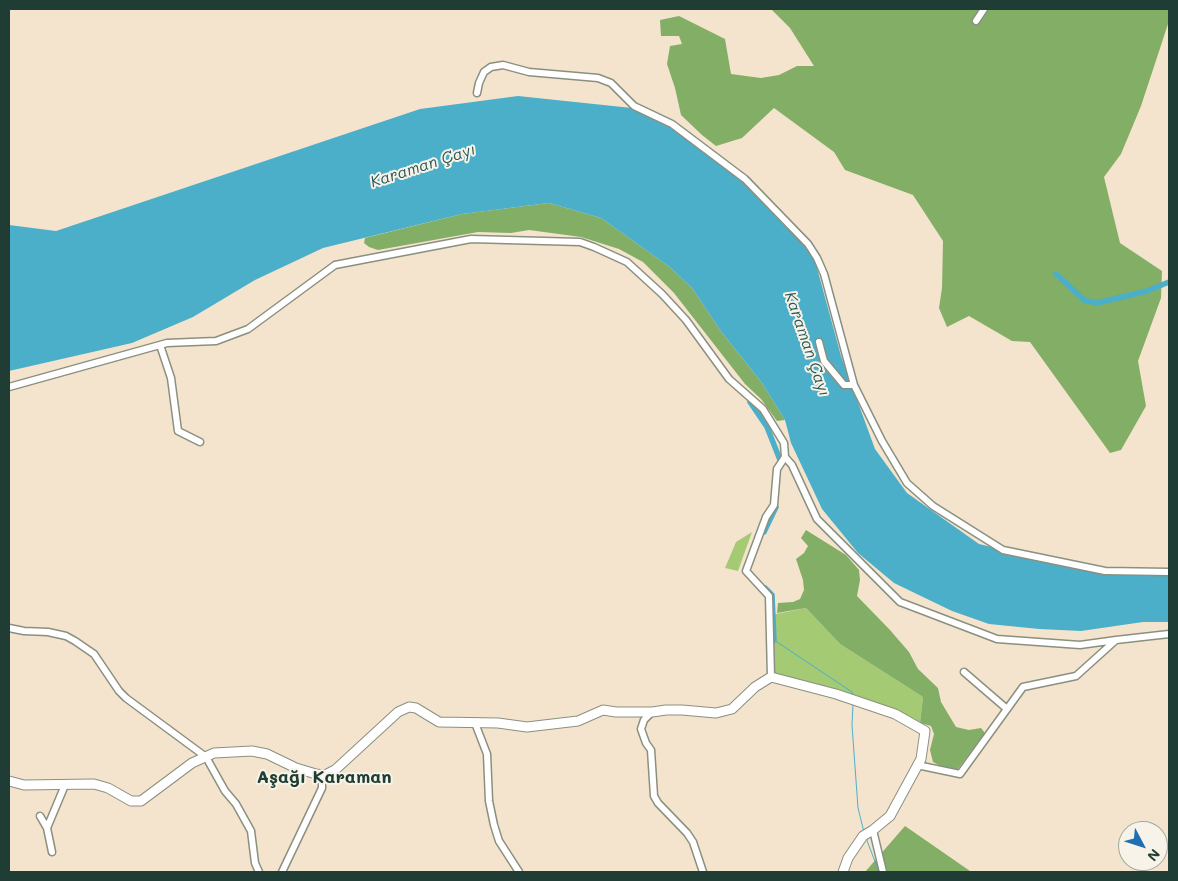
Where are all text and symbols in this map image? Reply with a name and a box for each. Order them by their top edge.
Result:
water label: Karaman Çayı [368,140,478,192]
water label: Karaman Çayı [780,289,834,399]
district label: Aşağı Karaman [256,766,392,788]
north arrow [1118,821,1168,871]
text: N [1143,845,1165,865]

